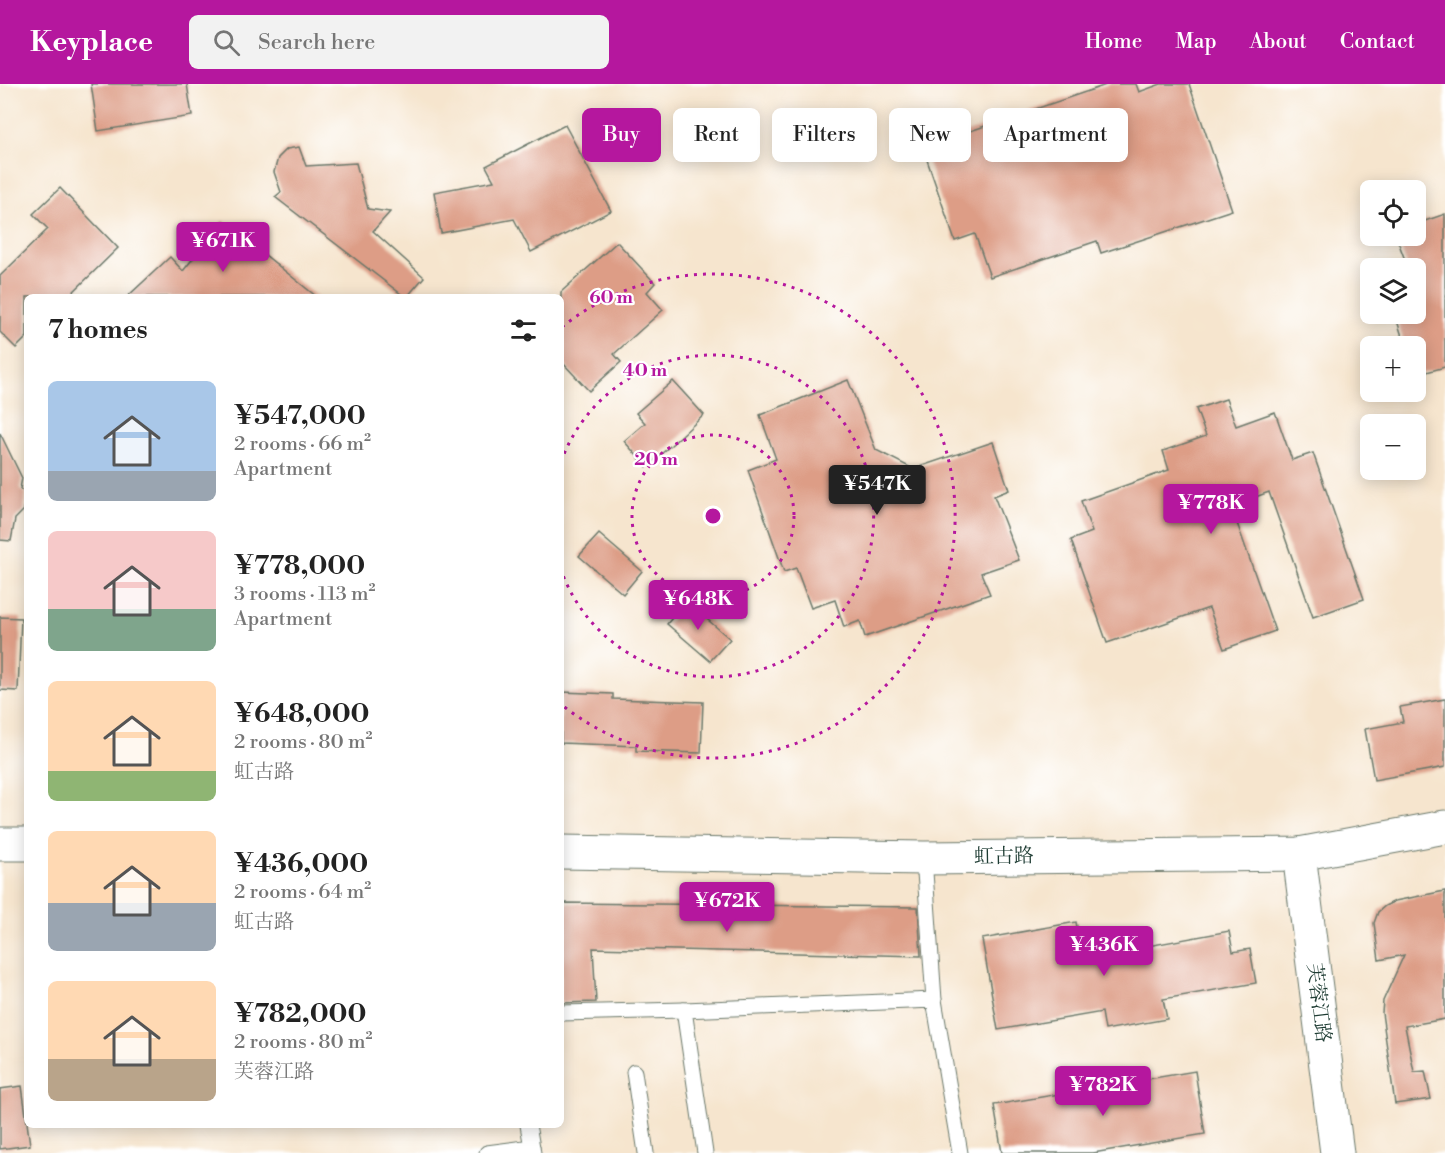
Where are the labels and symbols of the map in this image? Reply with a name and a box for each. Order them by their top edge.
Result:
pin: ¥671K [181,222,265,273]
text: 60 m [589,286,633,309]
text: 40 m [623,359,668,382]
text: 20 m [634,448,678,471]
pin: ¥547K [835,465,919,516]
pin: ¥778K [1169,484,1253,535]
centre of rings [703,506,723,526]
pin: ¥648K [656,580,740,631]
street label: 虹古路 [974,844,1034,870]
pin: ¥672K [685,882,769,933]
pin: ¥436K [1062,926,1146,977]
street label: 芙蓉江路 [1301,962,1335,1044]
pin: ¥782K [1061,1066,1145,1117]

